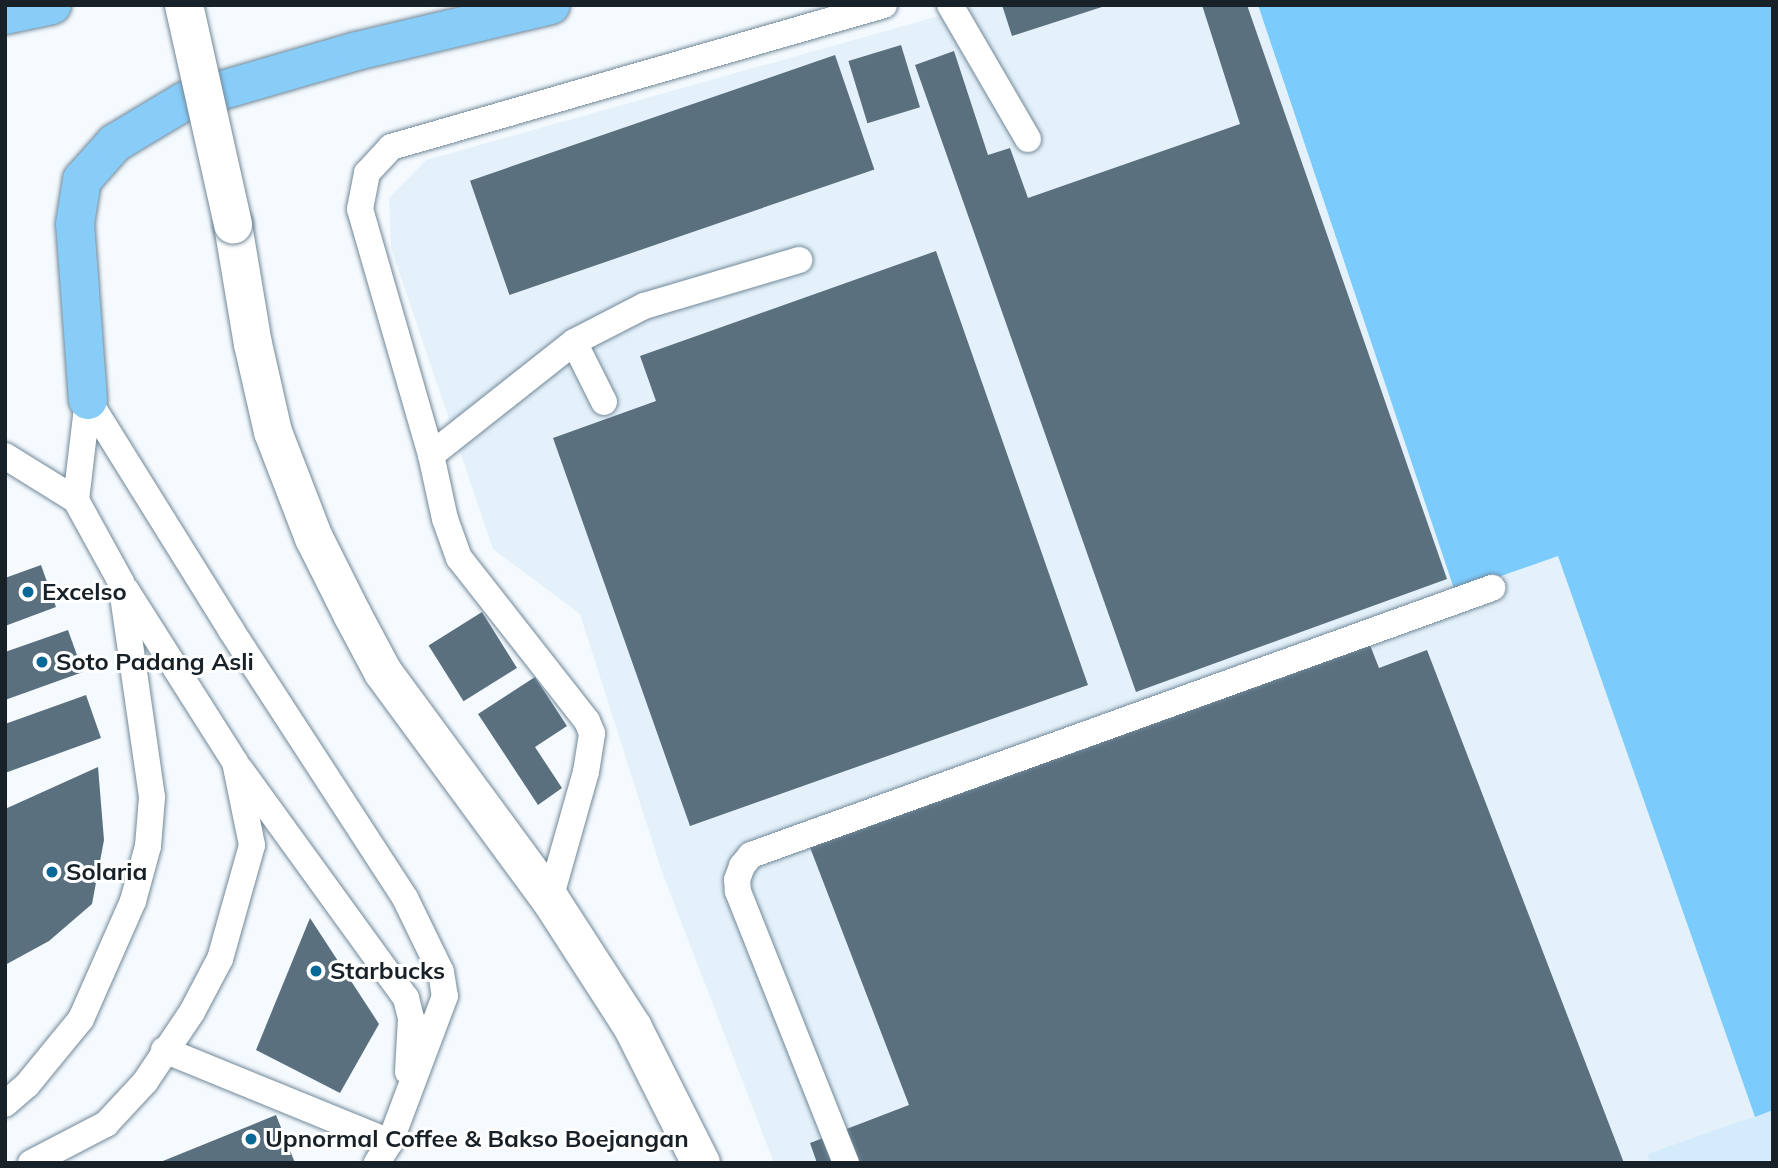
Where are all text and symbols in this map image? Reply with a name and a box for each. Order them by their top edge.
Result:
place label: Excelso [42,578,127,606]
marker: Excelso [20,584,36,600]
place label: Soto Padang Asli [56,648,254,676]
marker: Soto Padang Asli [34,654,50,670]
place label: Solaria [66,858,147,886]
marker: Solaria [44,864,60,880]
place label: Starbucks [330,957,445,985]
marker: Starbucks [308,963,324,979]
place label: Upnormal Coffee & Bakso Boejangan [265,1125,689,1153]
marker: Upnormal Coffee & Bakso Boejangan [243,1131,259,1147]

